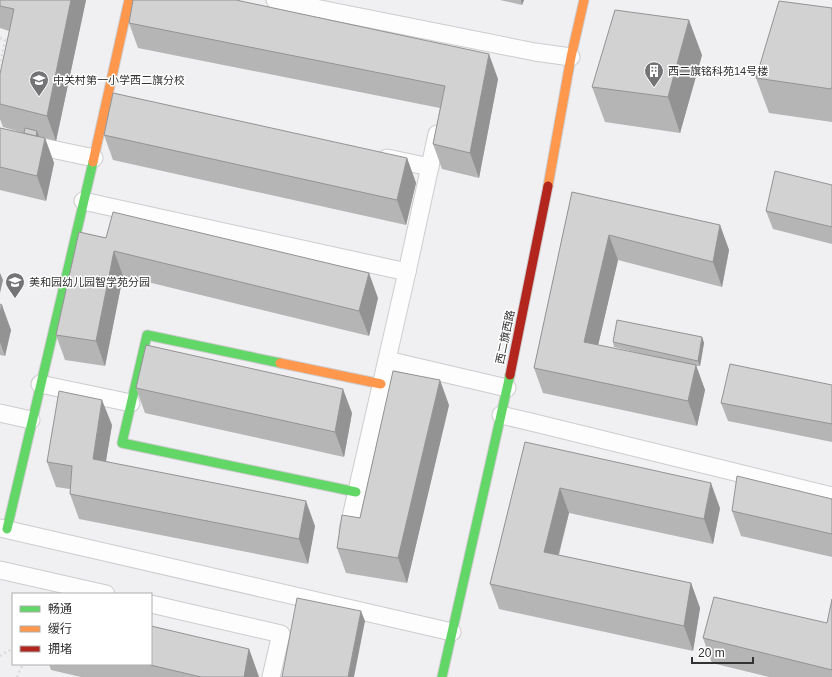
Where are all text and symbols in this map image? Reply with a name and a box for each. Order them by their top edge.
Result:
building icon: 西二旗铭科苑14号楼 [643,60,665,88]
place label: 西二旗铭科苑14号楼 [668,65,768,77]
school or university icon: 中关村第一小学西二旗分校 [28,69,50,97]
place label: 中关村第一小学西二旗分校 [53,74,185,86]
school or university icon: 美和园幼儿园智学苑分园 [4,271,26,299]
place label: 美和园幼儿园智学苑分园 [29,276,150,288]
street label: 西二旗西路 [493,309,517,365]
legend [12,593,152,665]
text: 畅通 [48,602,72,616]
text: 缓行 [48,622,72,636]
scale bar [692,639,753,665]
text: 拥堵 [48,642,72,656]
text: 20 m [698,646,725,660]

